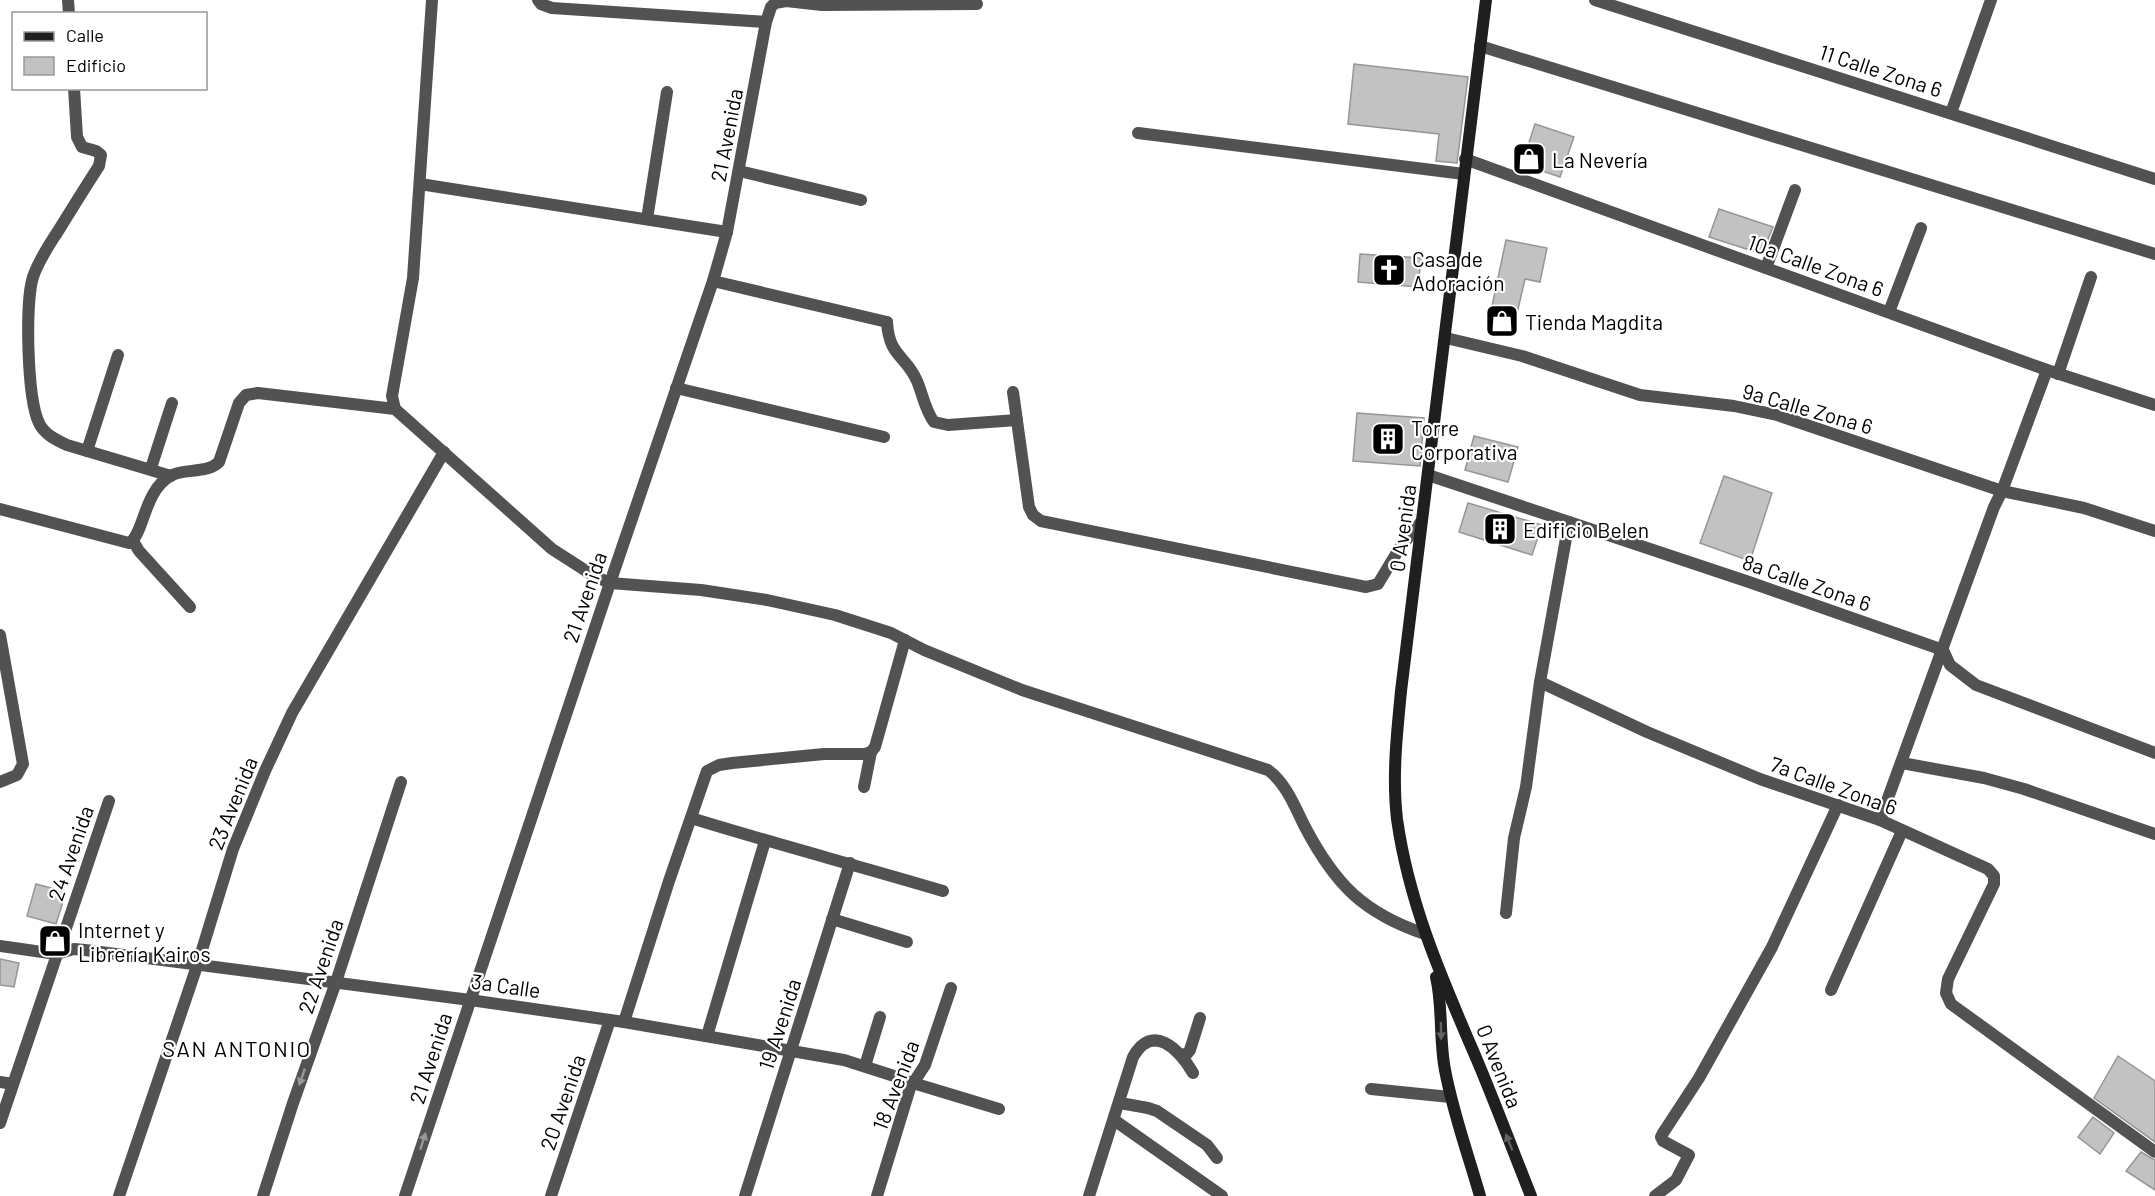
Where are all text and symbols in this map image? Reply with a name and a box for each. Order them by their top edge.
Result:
legend [12,12,207,90]
text: Calle [66,24,104,46]
street label: 11 Calle Zona 6 [1817,38,1945,102]
text: Edificio [66,54,126,76]
street label: 21 Avenida [705,86,747,184]
shop icon: La Nevería [1511,141,1547,177]
place label: La Nevería [1552,147,1648,172]
street label: 10a Calle Zona 6 [1745,229,1887,301]
place label: Casa de Adoración [1412,246,1505,295]
church icon: Casa de Adoración [1371,252,1407,288]
shop icon: Tienda Magdita [1484,303,1520,339]
place label: Tienda Magdita [1525,309,1663,334]
street label: 9a Calle Zona 6 [1740,377,1876,439]
place label: Torre Corporativa [1411,415,1517,464]
building icon: Torre Corporativa [1370,421,1406,457]
street label: 0 Avenida [1384,483,1420,573]
building icon: Edificio Belen [1482,511,1518,547]
place label: Edificio Belen [1523,517,1649,542]
street label: 21 Avenida [557,548,611,646]
street label: 8a Calle Zona 6 [1739,548,1875,616]
street label: 7a Calle Zona 6 [1767,750,1901,820]
street label: 23 Avenida [202,753,262,853]
street label: 24 Avenida [42,802,98,904]
street label: 22 Avenida [292,915,348,1017]
place label: Internet y Librería Kairos [78,917,211,966]
shop icon: Internet y Librería Kairos [37,923,73,959]
street label: 3a Calle [470,968,542,1002]
street label: 19 Avenida [753,975,805,1073]
street label: 21 Avenida [404,1009,456,1107]
one-way arrow [1436,1021,1446,1040]
street label: 0 Avenida [1472,1021,1528,1111]
district label: SAN ANTONIO [162,1035,312,1061]
street label: 18 Avenida [866,1036,924,1134]
street label: 20 Avenida [534,1051,590,1153]
one-way arrow [296,1068,306,1086]
one-way arrow [419,1131,429,1149]
one-way arrow [1504,1132,1514,1150]

